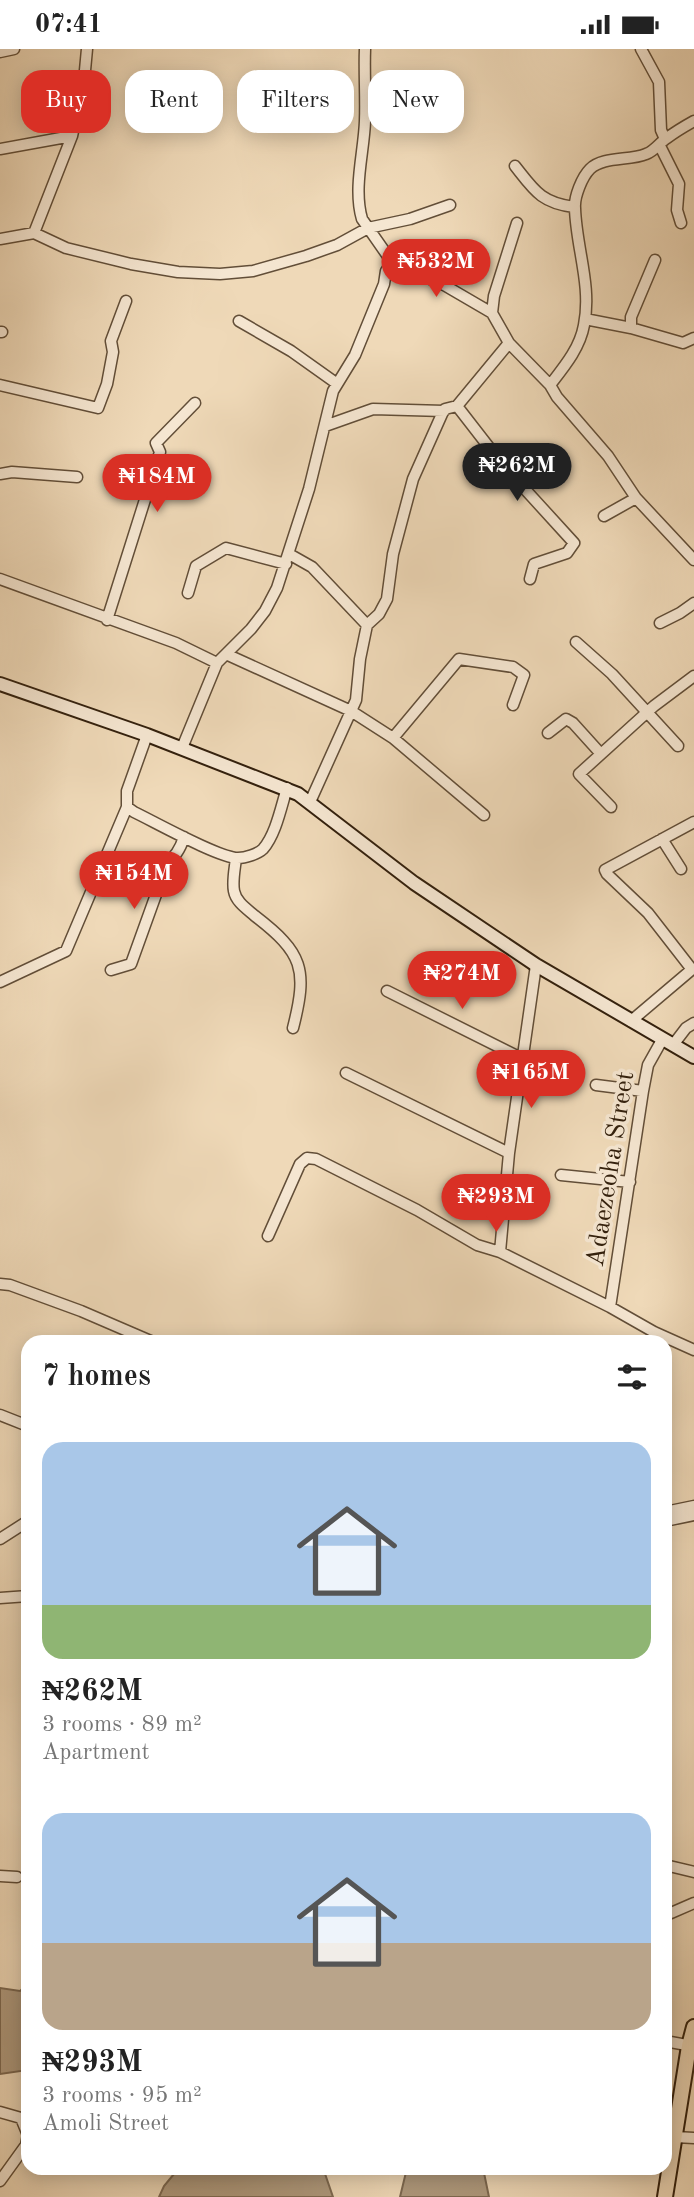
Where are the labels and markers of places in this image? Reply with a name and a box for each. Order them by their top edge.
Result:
pin: ₦532M [387,239,485,299]
pin: ₦262M [468,443,566,503]
pin: ₦184M [108,455,206,514]
pin: ₦154M [85,851,183,911]
pin: ₦274M [413,951,511,1011]
pin: ₦165M [482,1051,580,1110]
pin: ₦293M [447,1175,545,1234]

